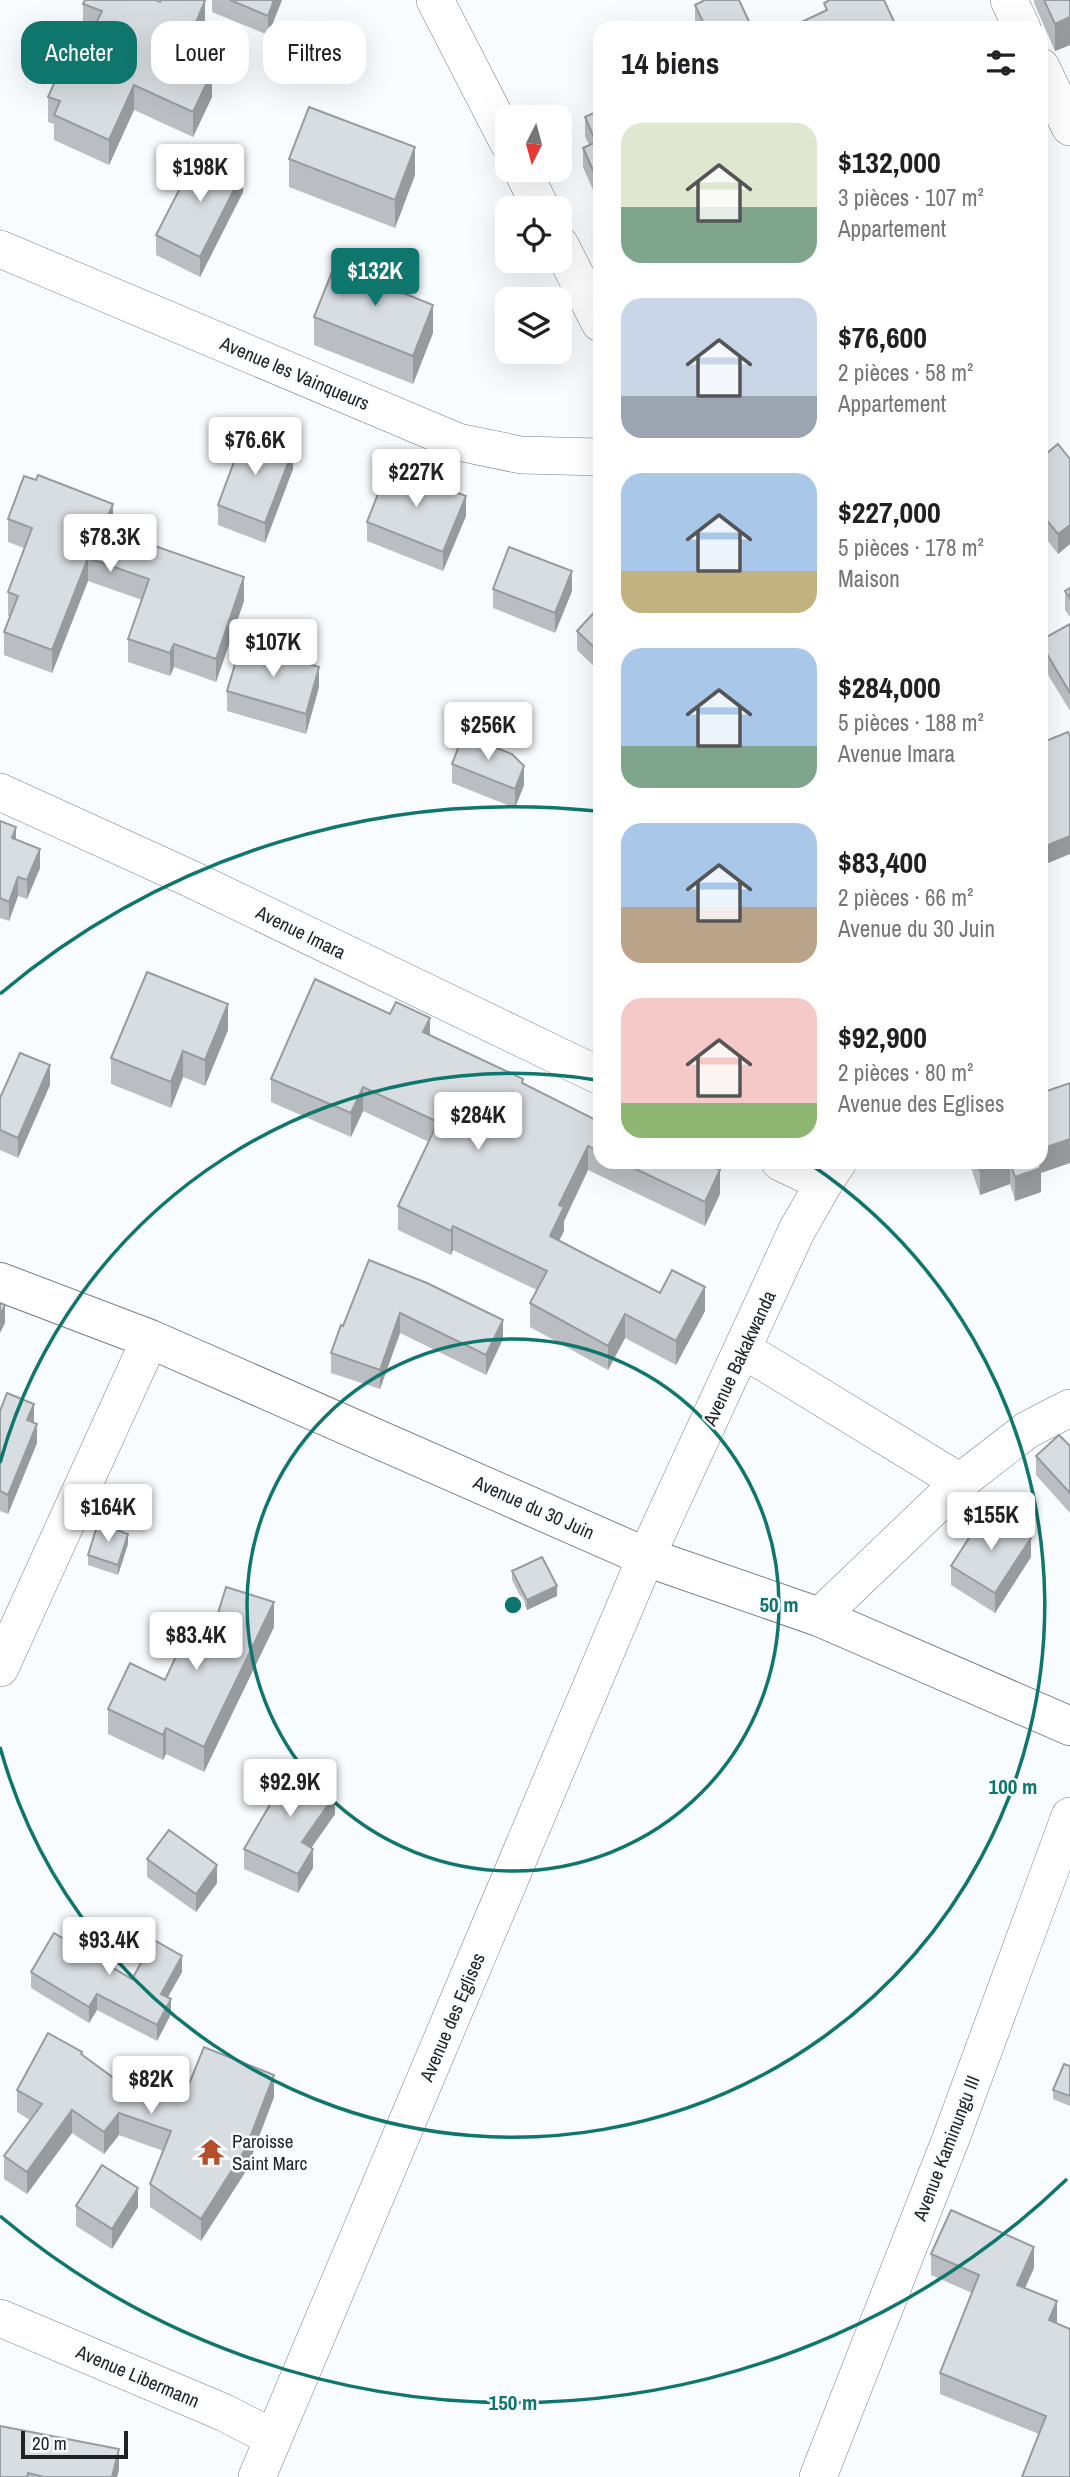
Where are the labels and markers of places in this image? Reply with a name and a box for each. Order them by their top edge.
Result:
pin: $198K [151,144,249,204]
pin: $132K [326,248,424,308]
pin: $76.6K [198,418,312,477]
pin: $227K [367,449,465,509]
pin: $78.3K [53,514,167,574]
pin: $107K [224,620,322,679]
pin: $256K [439,702,537,762]
pin: $284K [429,1092,527,1152]
pin: $164K [59,1484,157,1544]
pin: $155K [942,1492,1040,1552]
centre of rings [501,1593,525,1617]
pin: $83.4K [139,1612,253,1672]
pin: $92.9K [233,1759,347,1819]
pin: $93.4K [52,1918,166,1977]
pin: $82K [110,2056,192,2116]
place label: Paroisse Saint Marc [232,2128,308,2176]
temple icon: Paroisse Saint Marc [196,2137,226,2167]

